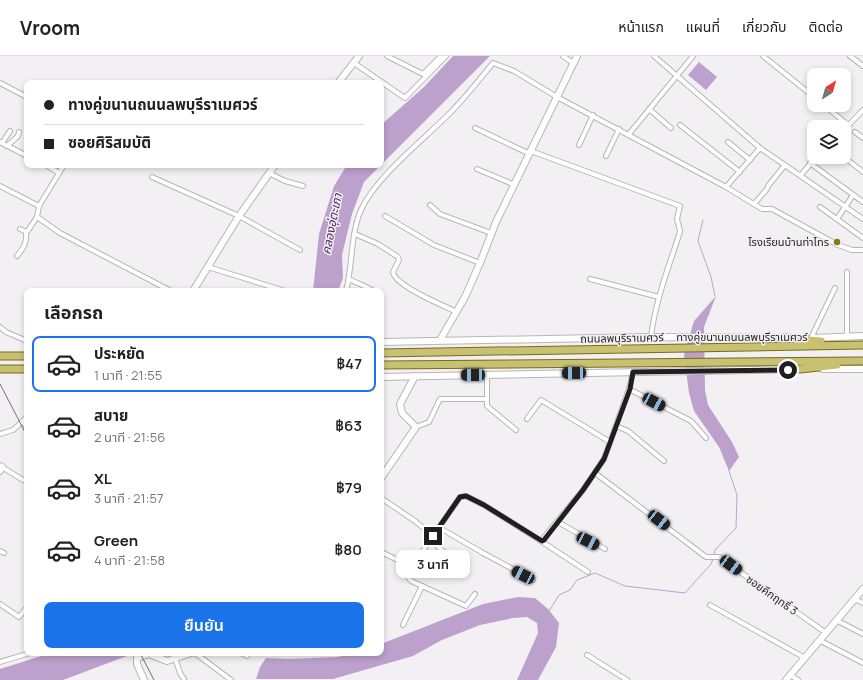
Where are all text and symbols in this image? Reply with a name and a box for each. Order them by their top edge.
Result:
text: Vroom [20,15,80,41]
text: หน้าแรก [618,17,664,36]
text: แผนที่ [686,17,720,36]
text: เกี่ยวกับ [742,17,787,36]
text: ติดต่อ [809,17,843,36]
north arrow [807,68,851,112]
map controls [807,68,851,164]
text: ทางคู่ขนานถนนลพบุรีราเมศวร์ [68,94,258,115]
button: layers [807,120,851,164]
text: ซอยศิริสมบัติ [68,132,151,153]
water label: คลองอุ่ตะเภา [317,191,346,256]
place label: โรงเรียนบ้านท่าไทร [748,234,829,249]
marker: โรงเรียนบ้านท่าไทร [832,237,842,247]
text: เลือกรถ [44,300,103,324]
street label: ถนนลพบุรีราเมศวร์ [580,329,664,346]
street label: ทางคู่ขนานถนนลพบุรีราเมศวร์ [676,329,808,344]
text: ประหยัด [94,343,145,364]
icon: car [46,346,82,382]
text: ฿47 [336,353,362,374]
route start [779,361,797,379]
text: 1 นาที · 21:55 [94,366,162,384]
car [562,367,586,379]
car [461,369,485,381]
car [641,391,667,413]
text: สบาย [94,405,128,426]
icon: car [46,408,82,444]
text: ฿63 [335,415,362,436]
text: 2 นาที · 21:56 [94,428,165,446]
text: XL [94,468,112,489]
icon: car [46,470,82,506]
text: ฿79 [336,477,362,498]
text: 3 นาที · 21:57 [94,489,164,507]
car [646,508,672,532]
route end [424,527,442,545]
text: Green [94,530,138,551]
car [575,530,601,552]
icon: car [46,532,82,568]
text: ฿80 [335,539,362,560]
callout: 3 นาที [396,550,470,578]
text: 4 นาที · 21:58 [94,551,165,569]
car [718,553,744,577]
text: 3 นาที [417,555,449,573]
car [510,564,536,586]
street label: ซอยคึกฤทธิ์ 3 [743,571,801,618]
button: ยืนยัน [44,602,364,648]

